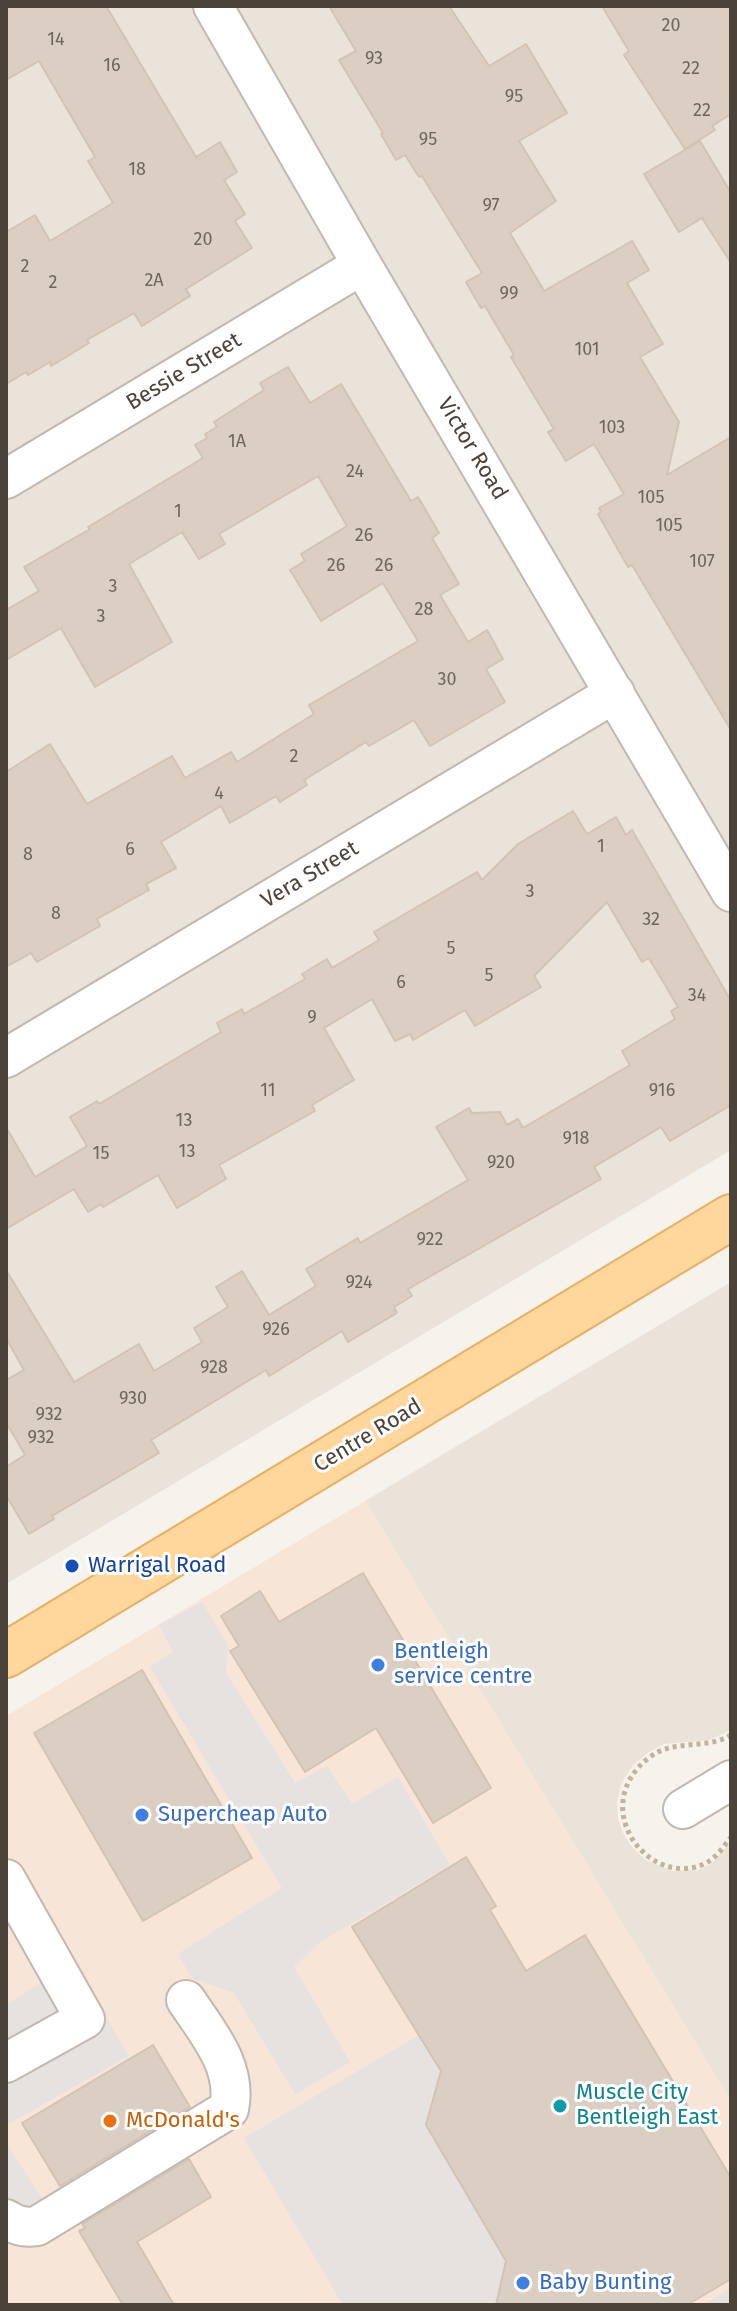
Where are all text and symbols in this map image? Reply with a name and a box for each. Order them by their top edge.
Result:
house number: 20 [662,15,680,37]
house number: 14 [47,29,65,51]
house number: 93 [365,48,383,70]
house number: 16 [103,55,121,77]
house number: 22 [682,58,700,80]
house number: 95 [505,86,523,108]
house number: 22 [693,100,711,122]
house number: 95 [419,129,437,151]
house number: 18 [128,159,146,181]
house number: 97 [482,195,500,217]
house number: 20 [194,229,212,251]
house number: 2 [21,256,29,278]
house number: 2A [144,270,164,292]
house number: 2 [49,272,57,294]
house number: 99 [500,283,518,305]
street label: Bessie Street [122,327,246,417]
house number: 101 [574,339,600,361]
street label: Victor Road [431,393,513,505]
house number: 103 [599,417,625,439]
house number: 1A [228,431,246,453]
house number: 24 [346,461,364,483]
house number: 105 [638,487,664,509]
house number: 1 [174,501,182,523]
house number: 105 [656,515,682,537]
house number: 26 [355,525,373,547]
house number: 107 [689,551,715,573]
house number: 26 [327,555,345,577]
house number: 26 [375,555,393,577]
house number: 3 [109,576,117,598]
house number: 28 [415,599,433,621]
house number: 3 [97,606,105,628]
house number: 30 [437,669,457,691]
house number: 2 [290,746,298,768]
house number: 4 [214,783,224,805]
street label: Vera Street [257,836,363,914]
house number: 1 [597,836,605,858]
house number: 6 [125,839,135,861]
house number: 8 [23,844,33,866]
house number: 3 [526,881,534,903]
house number: 8 [51,903,61,925]
house number: 32 [642,909,660,931]
house number: 5 [446,938,456,960]
house number: 5 [484,965,494,987]
house number: 6 [396,972,406,994]
house number: 34 [688,985,706,1007]
house number: 9 [307,1007,317,1029]
house number: 11 [260,1080,276,1102]
house number: 916 [649,1080,675,1102]
house number: 13 [176,1110,192,1132]
house number: 918 [563,1128,589,1150]
house number: 13 [179,1141,195,1163]
house number: 15 [93,1143,109,1165]
house number: 920 [487,1152,515,1174]
house number: 922 [417,1229,443,1251]
house number: 924 [345,1272,373,1294]
house number: 926 [262,1319,290,1341]
house number: 928 [200,1357,228,1379]
house number: 930 [119,1388,147,1410]
street label: Centre Road [309,1394,427,1478]
house number: 932 [36,1404,62,1426]
house number: 932 [28,1427,54,1449]
place label: Warrigal Road [88,1553,226,1579]
marker: Warrigal Road [63,1557,81,1575]
place label: Bentleigh service centre [394,1639,532,1690]
marker: Bentleigh service centre [369,1656,387,1674]
place label: Supercheap Auto [158,1802,328,1828]
marker: Supercheap Auto [133,1806,151,1824]
place label: Muscle City Bentleigh East [576,2080,718,2132]
marker: Muscle City Bentleigh East [551,2097,569,2115]
place label: McDonald's [126,2108,240,2134]
marker: McDonald's [101,2112,119,2130]
place label: Baby Bunting [539,2270,672,2296]
marker: Baby Bunting [514,2274,532,2292]

